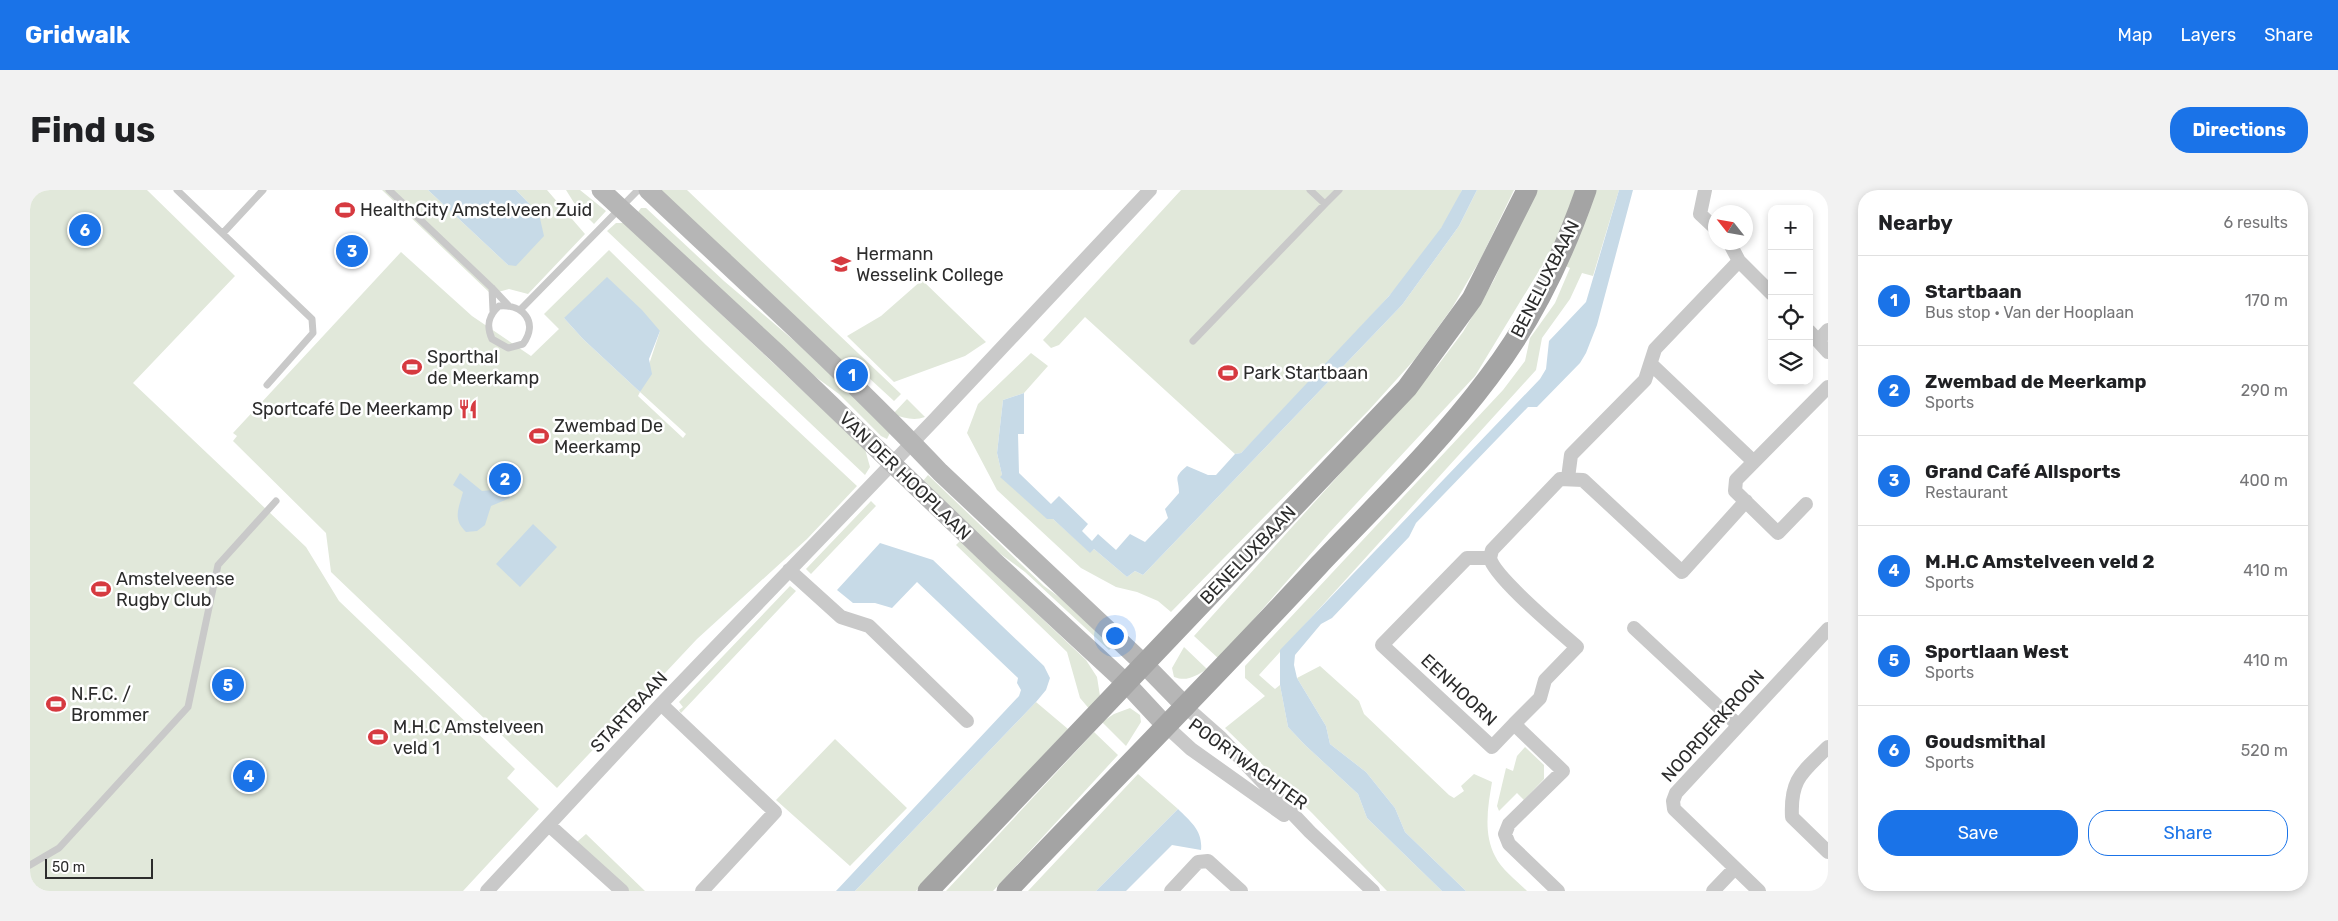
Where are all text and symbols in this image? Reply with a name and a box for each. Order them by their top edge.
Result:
text: Gridwalk [25,21,130,49]
text: Map [2118,24,2153,46]
text: Layers [2181,24,2236,46]
text: Share [2264,24,2313,46]
button: Directions [2170,107,2308,153]
text: Find us [30,109,155,151]
sports icon: HealthCity Amstelveen Zuid [334,199,356,221]
place label: HealthCity Amstelveen Zuid [360,199,592,221]
north arrow [1708,205,1753,250]
map controls [1768,205,1813,385]
button: + [1768,205,1813,250]
text: Nearby [1878,210,1953,235]
pin: 6 [69,211,101,249]
text: 6 results [2223,213,2288,232]
street label: BENELUXBAAN [1506,217,1584,341]
pin: 3 [336,232,368,270]
place label: Hermann Wesselink College [856,243,1004,286]
button: − [1768,250,1813,295]
school or university icon: Hermann Wesselink College [830,253,852,275]
text: Startbaan [1925,280,2022,303]
text: 1 [1890,291,1898,310]
text: 170 m [2245,291,2288,310]
button: locate [1768,295,1813,340]
text: Bus stop · Van der Hooplaan [1925,303,2134,322]
button: layers [1768,340,1813,385]
place label: Sporthal de Meerkamp [427,346,539,389]
sports icon: Sporthal de Meerkamp [401,356,423,378]
pin: 1 [836,356,868,394]
sports icon: Park Startbaan [1217,362,1239,384]
place label: Park Startbaan [1243,362,1368,384]
text: Zwembad de Meerkamp [1925,370,2147,393]
text: 2 [1889,381,1899,400]
text: 290 m [2241,381,2288,400]
text: Sports [1925,393,1974,412]
place label: Sportcafé De Meerkamp [252,398,453,420]
restaurant icon: Sportcafé De Meerkamp [457,398,479,420]
street label: VAN DER HOOPLAAN [834,407,976,545]
place label: Zwembad De Meerkamp [554,415,663,458]
sports icon: Zwembad De Meerkamp [528,425,550,447]
pin: 2 [489,460,521,498]
text: Grand Café Allsports [1925,460,2121,483]
text: 3 [1889,471,1899,490]
text: 400 m [2240,471,2288,490]
text: Restaurant [1925,483,2008,502]
street label: BENELUXBAAN [1195,501,1301,609]
text: M.H.C Amstelveen veld 2 [1925,550,2155,573]
text: 4 [1889,561,1899,580]
text: 410 m [2243,561,2288,580]
place label: Amstelveense Rugby Club [116,568,235,611]
text: Sports [1925,573,1974,592]
sports icon: Amstelveense Rugby Club [90,578,112,600]
your location [1102,623,1128,649]
text: Sportlaan West [1925,640,2069,663]
street label: EENHOORN [1416,649,1502,731]
text: 5 [1889,651,1899,670]
text: 410 m [2243,651,2288,670]
text: Sports [1925,663,1974,682]
street label: NOORDERKROON [1657,665,1769,787]
pin: 5 [212,666,244,704]
street label: STARTBAAN [586,667,672,757]
place label: N.F.C. / Brommer [71,683,149,726]
sports icon: N.F.C. / Brommer [45,693,67,715]
street label: POORTWACHTER [1184,713,1312,815]
place label: M.H.C Amstelveen veld 1 [393,716,544,759]
sports icon: M.H.C Amstelveen veld 1 [367,726,389,748]
text: Goudsmithal [1925,730,2046,753]
text: 6 [1889,741,1899,760]
text: 520 m [2241,741,2288,760]
text: Sports [1925,753,1974,772]
pin: 4 [233,757,265,795]
button: Save [1878,810,2078,856]
button: Share [2088,810,2288,856]
scale bar [45,856,152,879]
text: 50 m [52,859,85,876]

